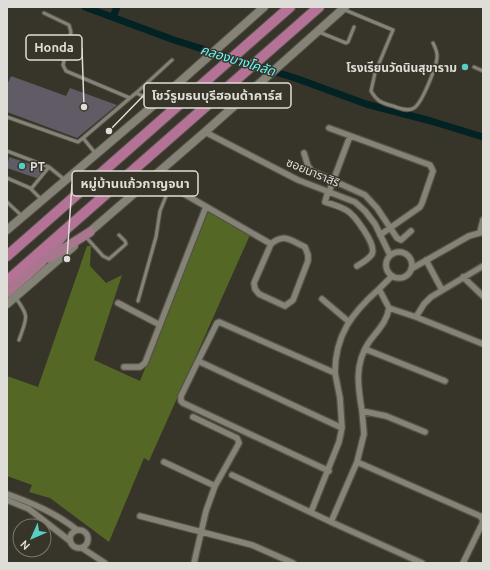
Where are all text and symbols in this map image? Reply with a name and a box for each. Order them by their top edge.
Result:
callout: Honda [26,35,82,60]
text: Honda [34,40,74,54]
water label: คลองบางโคลัด [199,42,278,78]
place label: โรงเรียนวัดนินสุขาราม [346,61,457,75]
marker: โรงเรียนวัดนินสุขาราม [460,62,470,72]
callout: โชว์รูมธนบุรีฮอนด้าคาร์ส [144,83,291,108]
text: โชว์รูมธนบุรีฮอนด้าคาร์ส [152,88,283,104]
street label: ซอยนาราสิริ [285,155,342,189]
place label: PT [30,160,45,173]
marker: PT [17,161,27,171]
callout: หมู่บ้านแก้วกาญจนา [72,171,198,196]
text: หมู่บ้านแก้วกาญจนา [80,176,190,192]
north arrow [12,518,52,558]
text: N [18,538,32,552]

